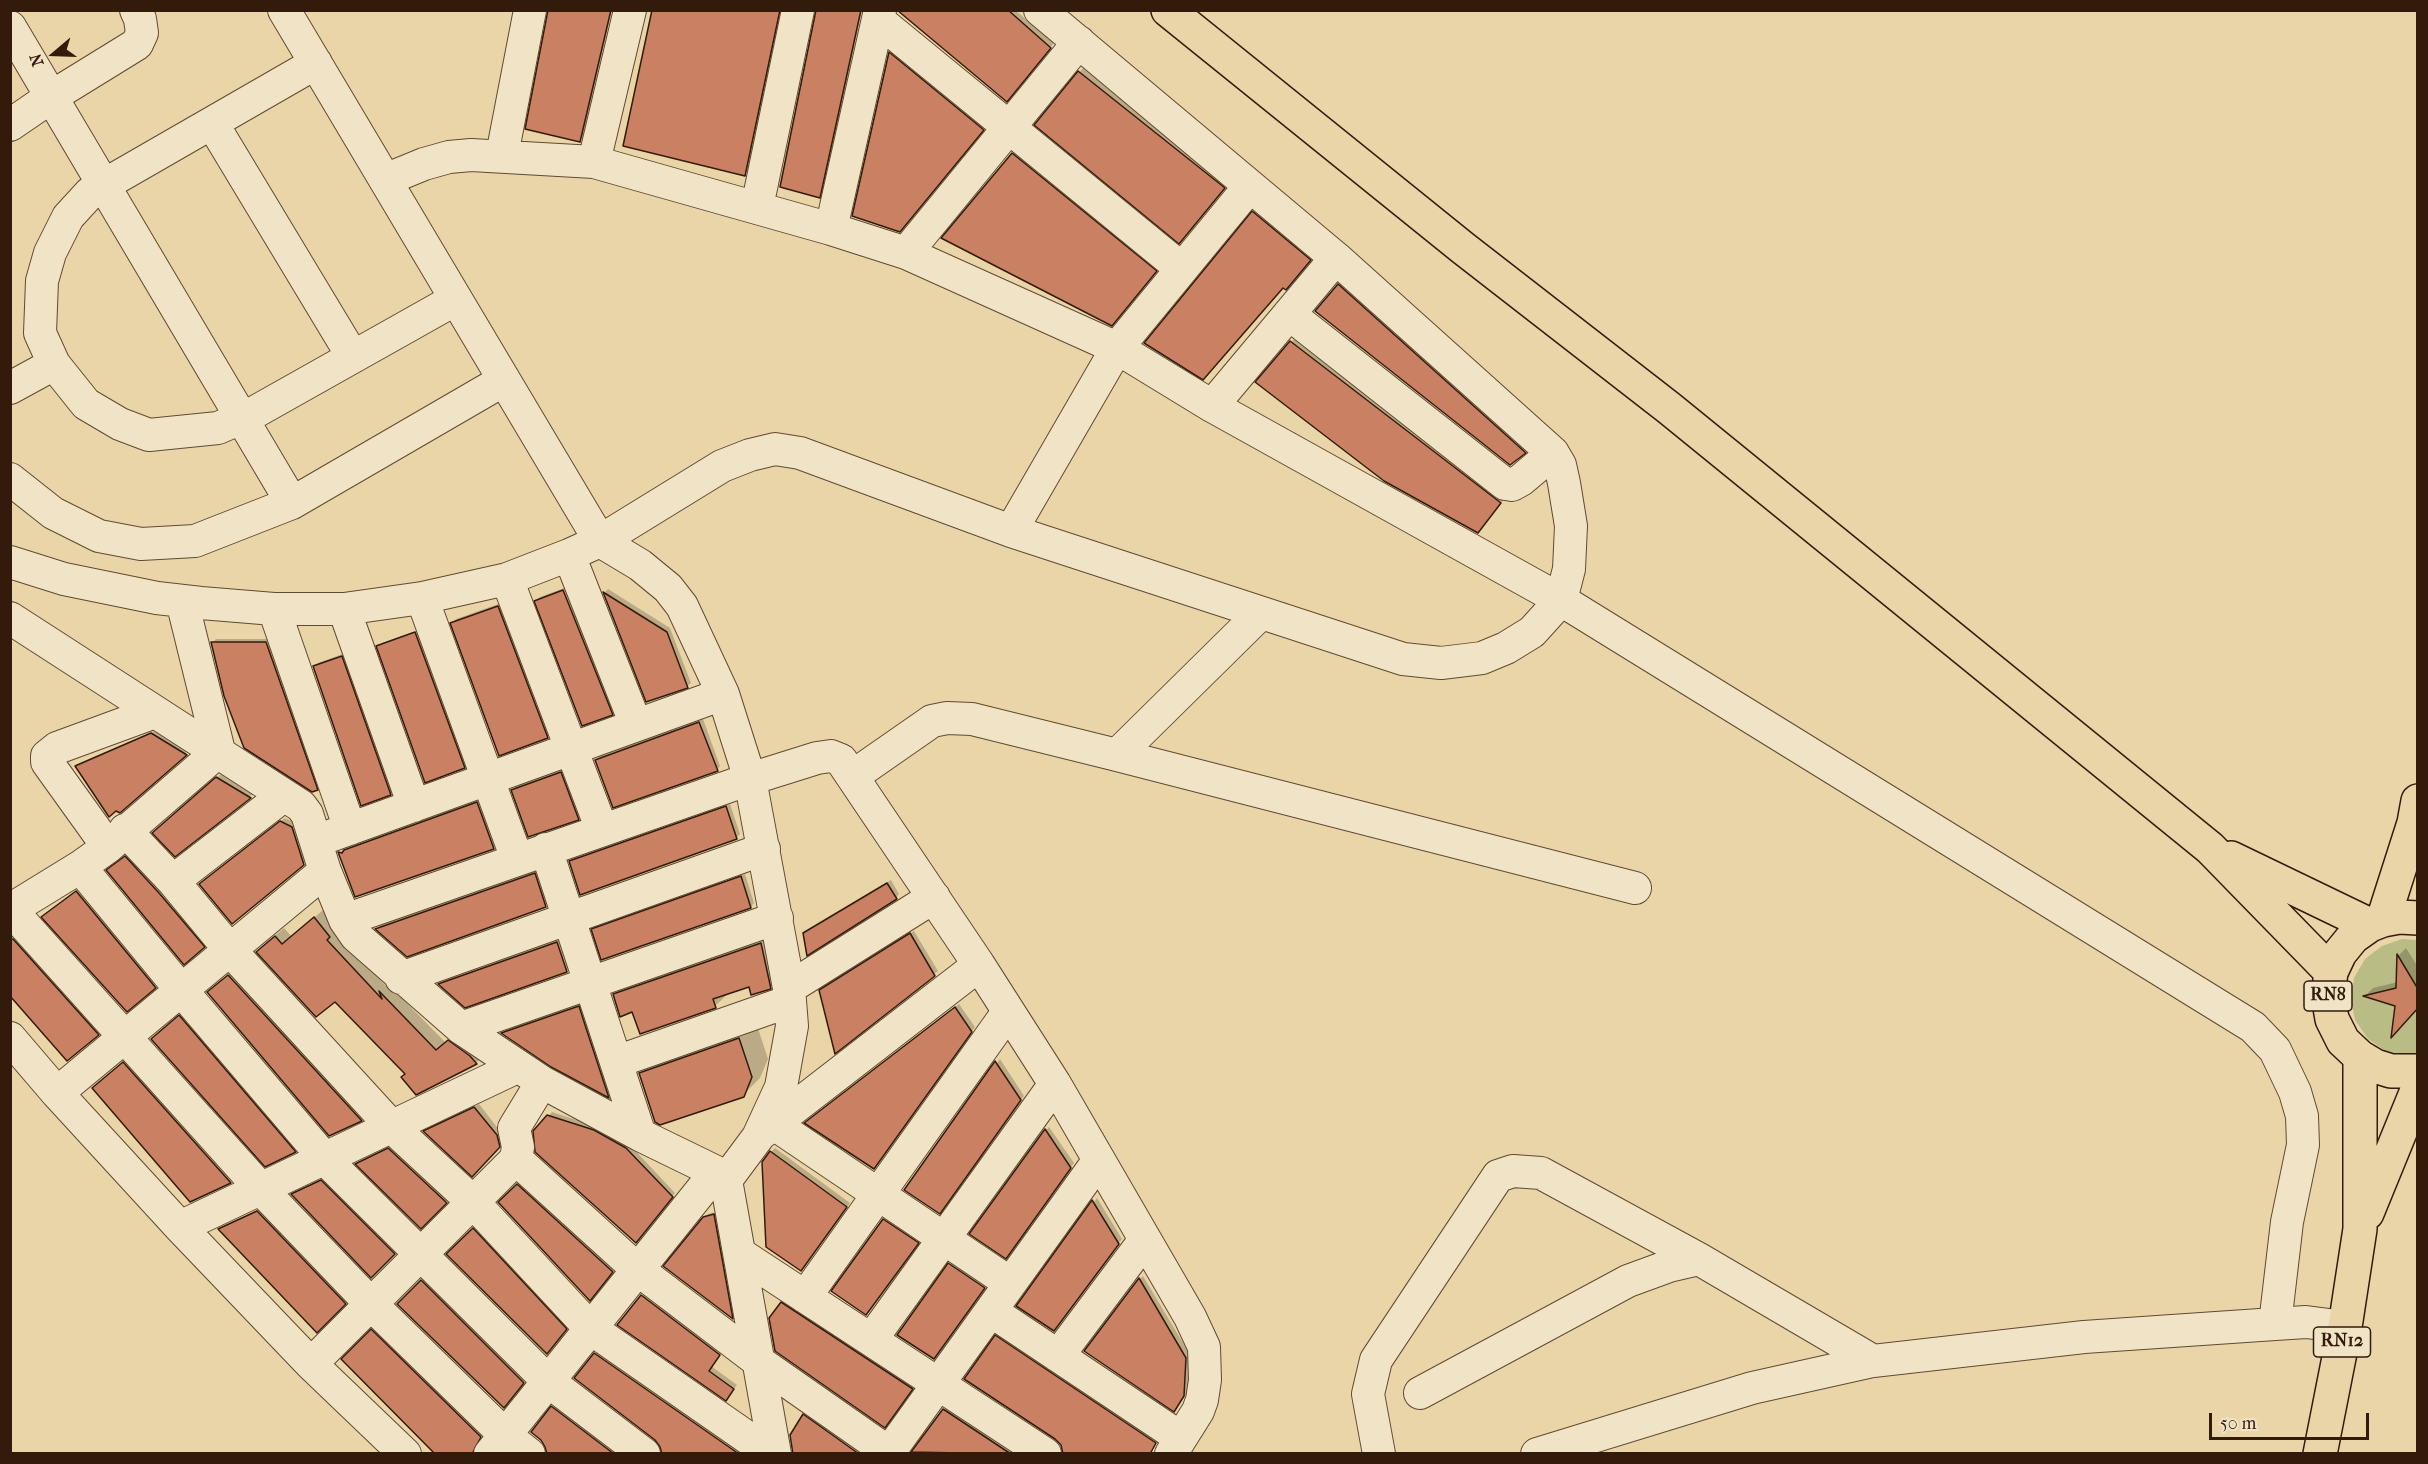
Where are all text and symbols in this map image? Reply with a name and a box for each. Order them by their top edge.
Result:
north arrow [24,24,84,84]
text: N [26,51,47,69]
road number: RN8 [2304,981,2352,1011]
road number: RN12 [2314,1327,2370,1357]
scale bar [2212,1401,2372,1439]
text: 50 m [2220,1413,2256,1434]

